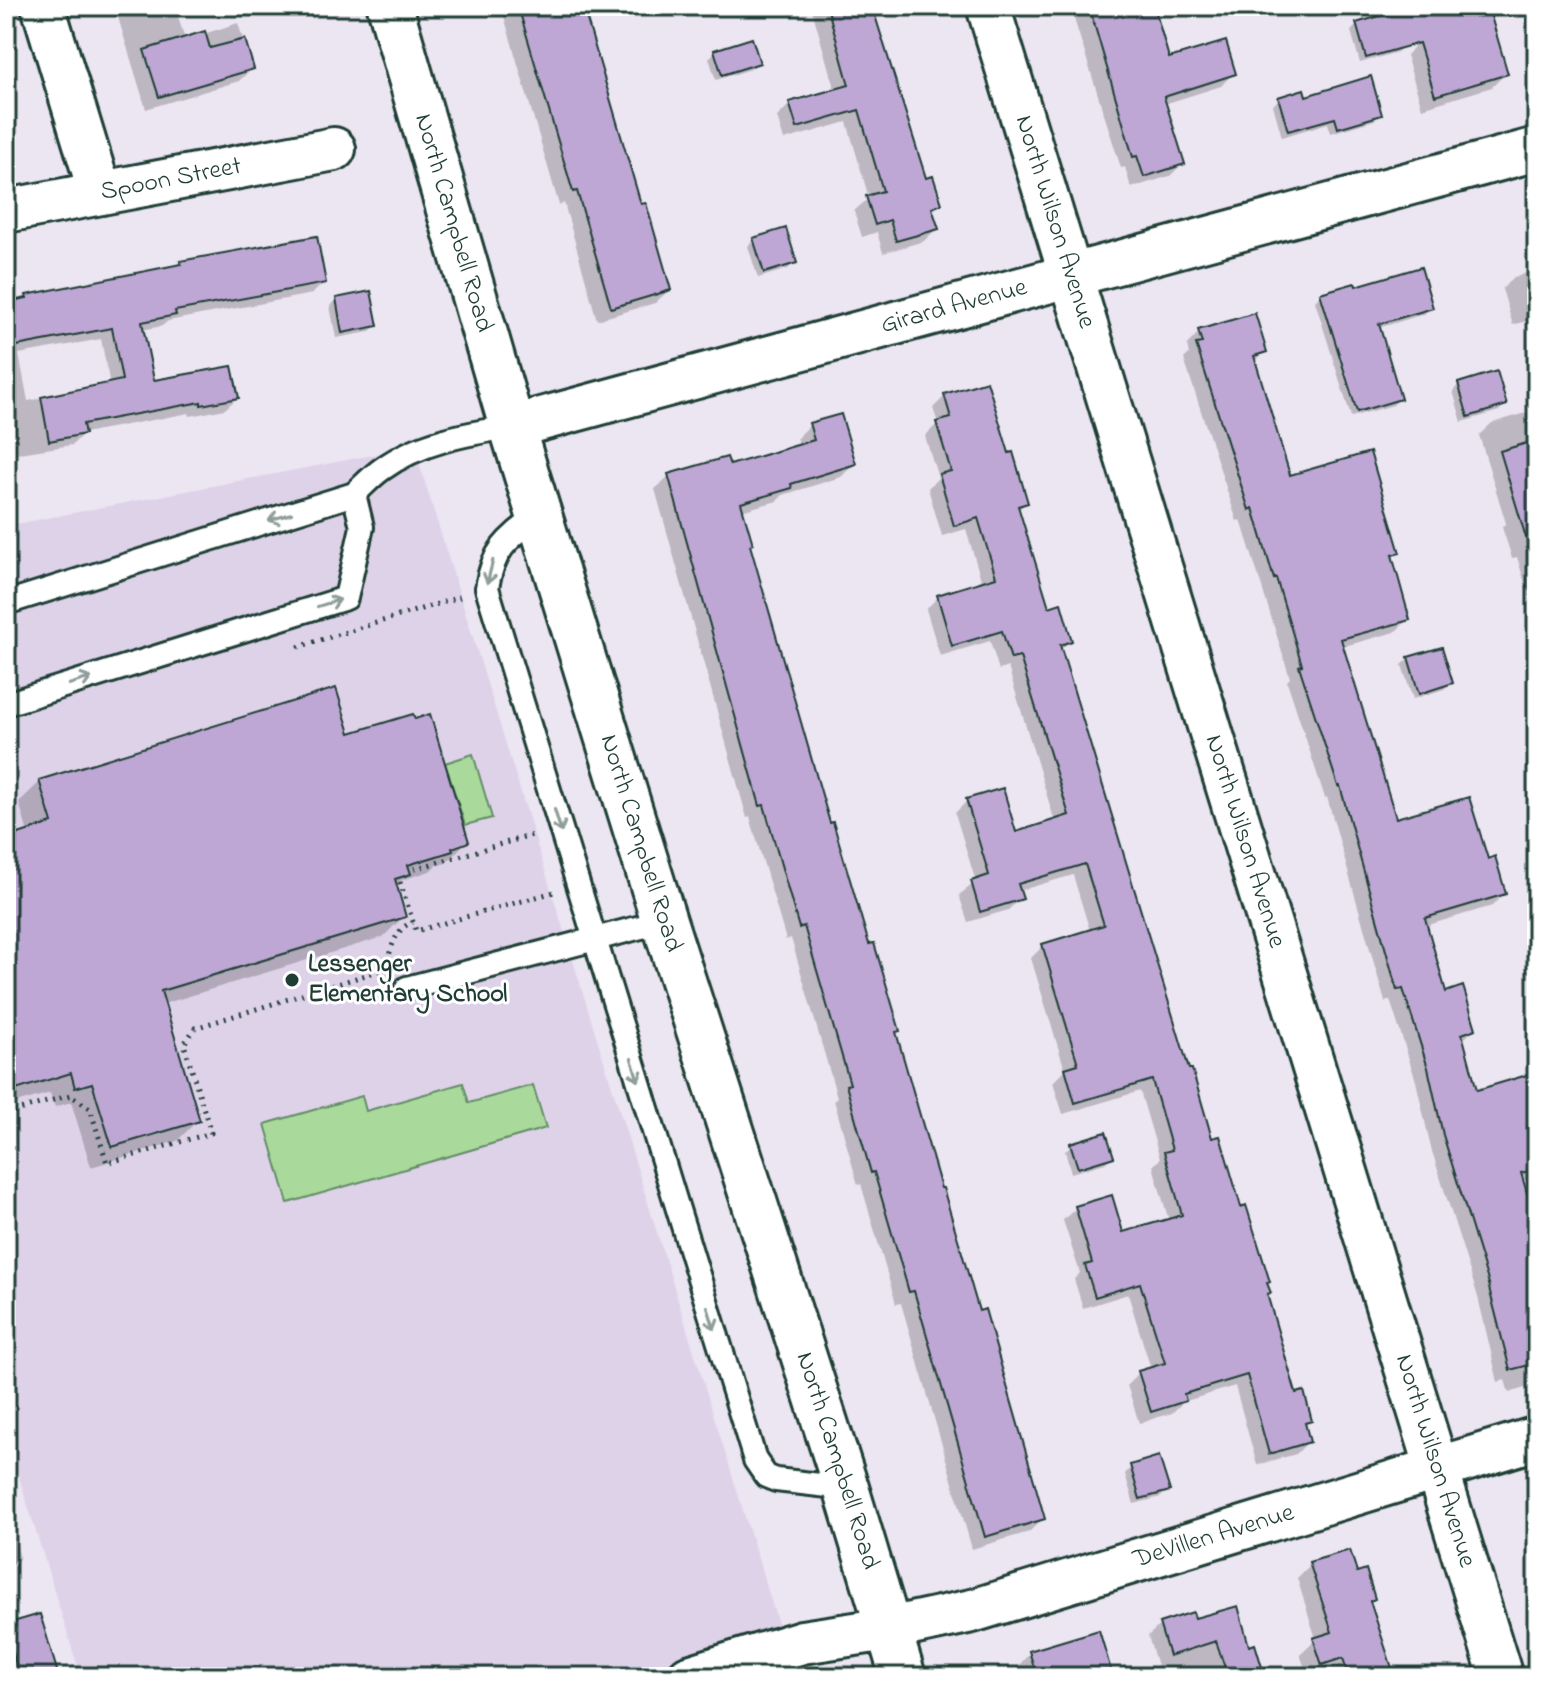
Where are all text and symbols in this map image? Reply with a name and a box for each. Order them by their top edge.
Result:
street label: North Campbell Road [403,109,503,337]
street label: North Wilson Avenue [1004,111,1105,334]
street label: Spoon Street [97,148,245,212]
street label: Girard Avenue [877,269,1032,345]
one-way arrow [267,511,292,526]
one-way arrow [482,559,497,585]
one-way arrow [315,595,341,610]
one-way arrow [67,673,93,688]
street label: North Campbell Road [589,730,692,957]
street label: North Wilson Avenue [1194,730,1295,953]
one-way arrow [552,808,566,833]
place label: Lessenger Elementary School [308,946,507,1014]
marker: Lessenger Elementary School [283,971,301,989]
one-way arrow [628,1056,643,1082]
one-way arrow [704,1305,719,1331]
street label: North Campbell Road [785,1347,889,1575]
street label: North Wilson Avenue [1384,1350,1485,1573]
street label: DeVillen Avenue [1128,1494,1299,1580]

